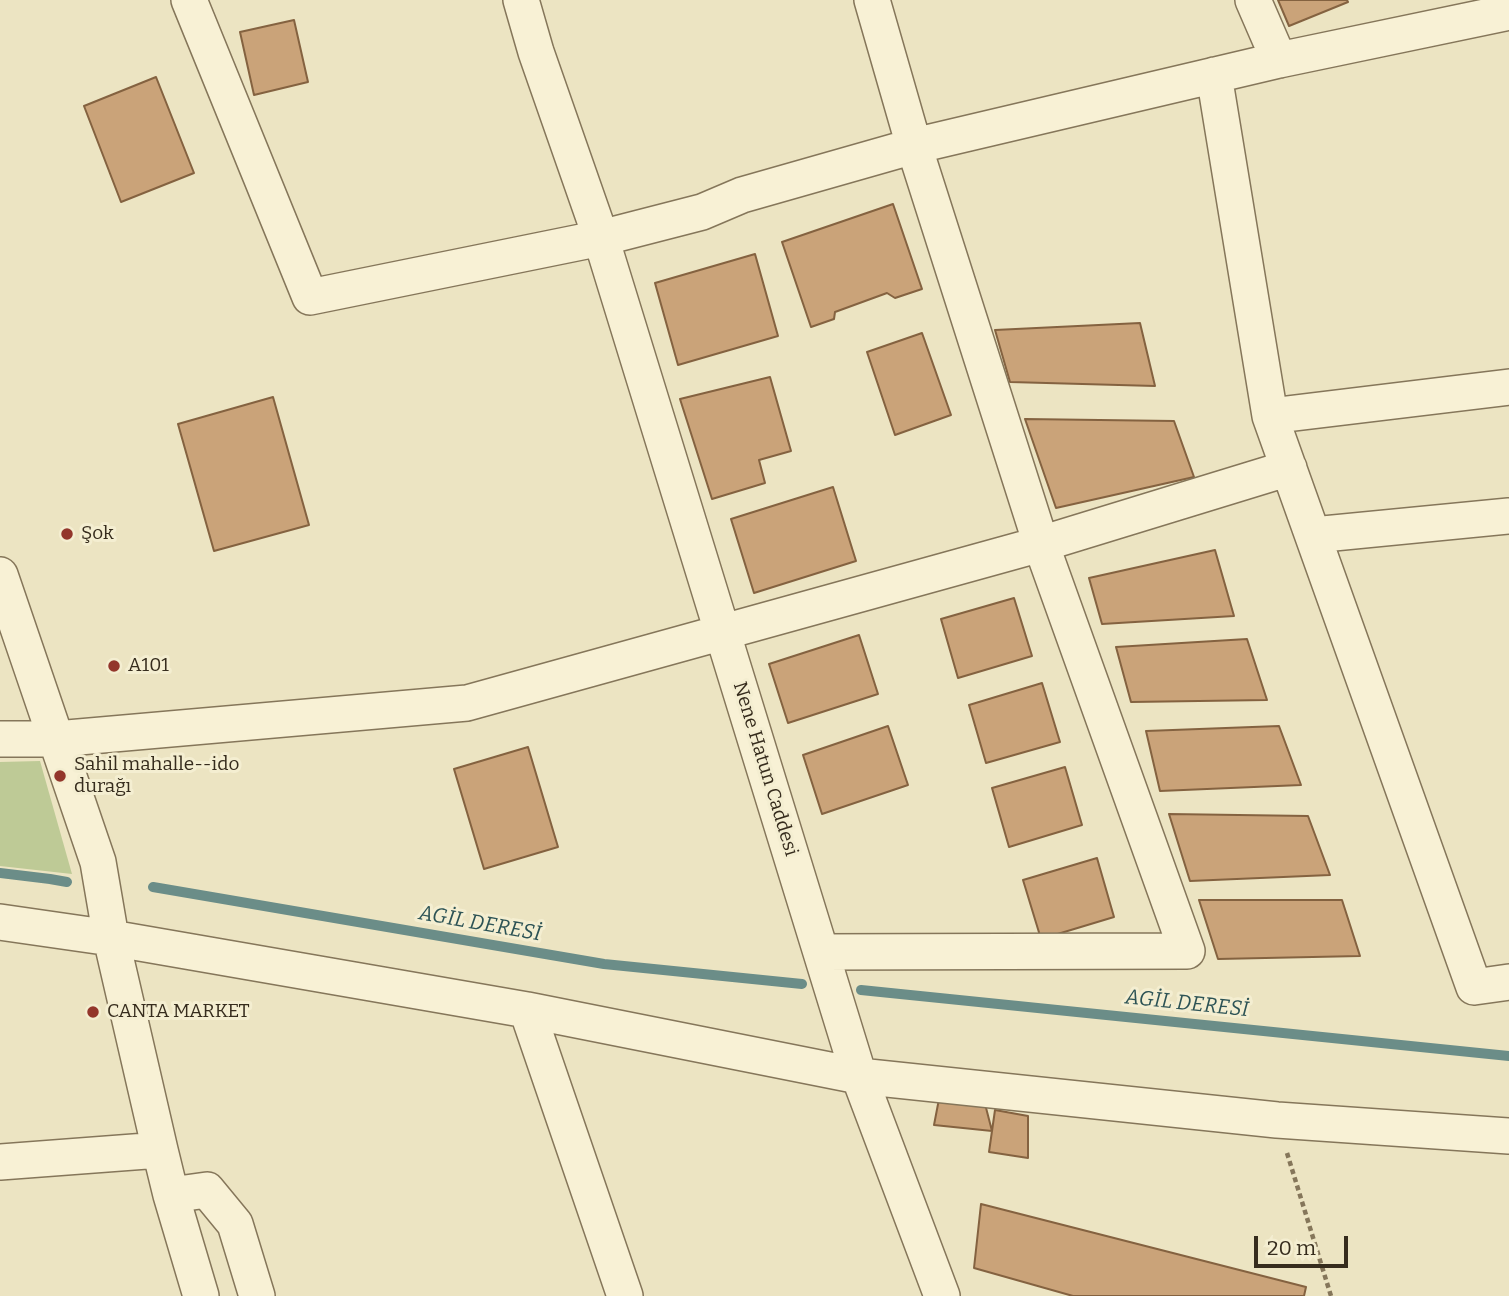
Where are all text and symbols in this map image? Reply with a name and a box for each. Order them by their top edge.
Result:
place label: Şok [81,523,114,545]
marker: Şok [59,526,75,542]
place label: A101 [128,655,169,677]
marker: A101 [106,658,122,674]
street label: Nene Hatun Caddesi [728,679,802,859]
place label: Sahil mahalle--ido durağı [74,754,239,798]
marker: Sahil mahalle--ido durağı [52,768,68,784]
water label: AGİL DERESİ [417,901,543,947]
water label: AGİL DERESİ [1124,985,1250,1023]
place label: CANTA MARKET [107,1001,250,1023]
marker: CANTA MARKET [85,1004,101,1020]
scale bar [1257,1222,1352,1266]
text: 20 m [1267,1235,1316,1261]

